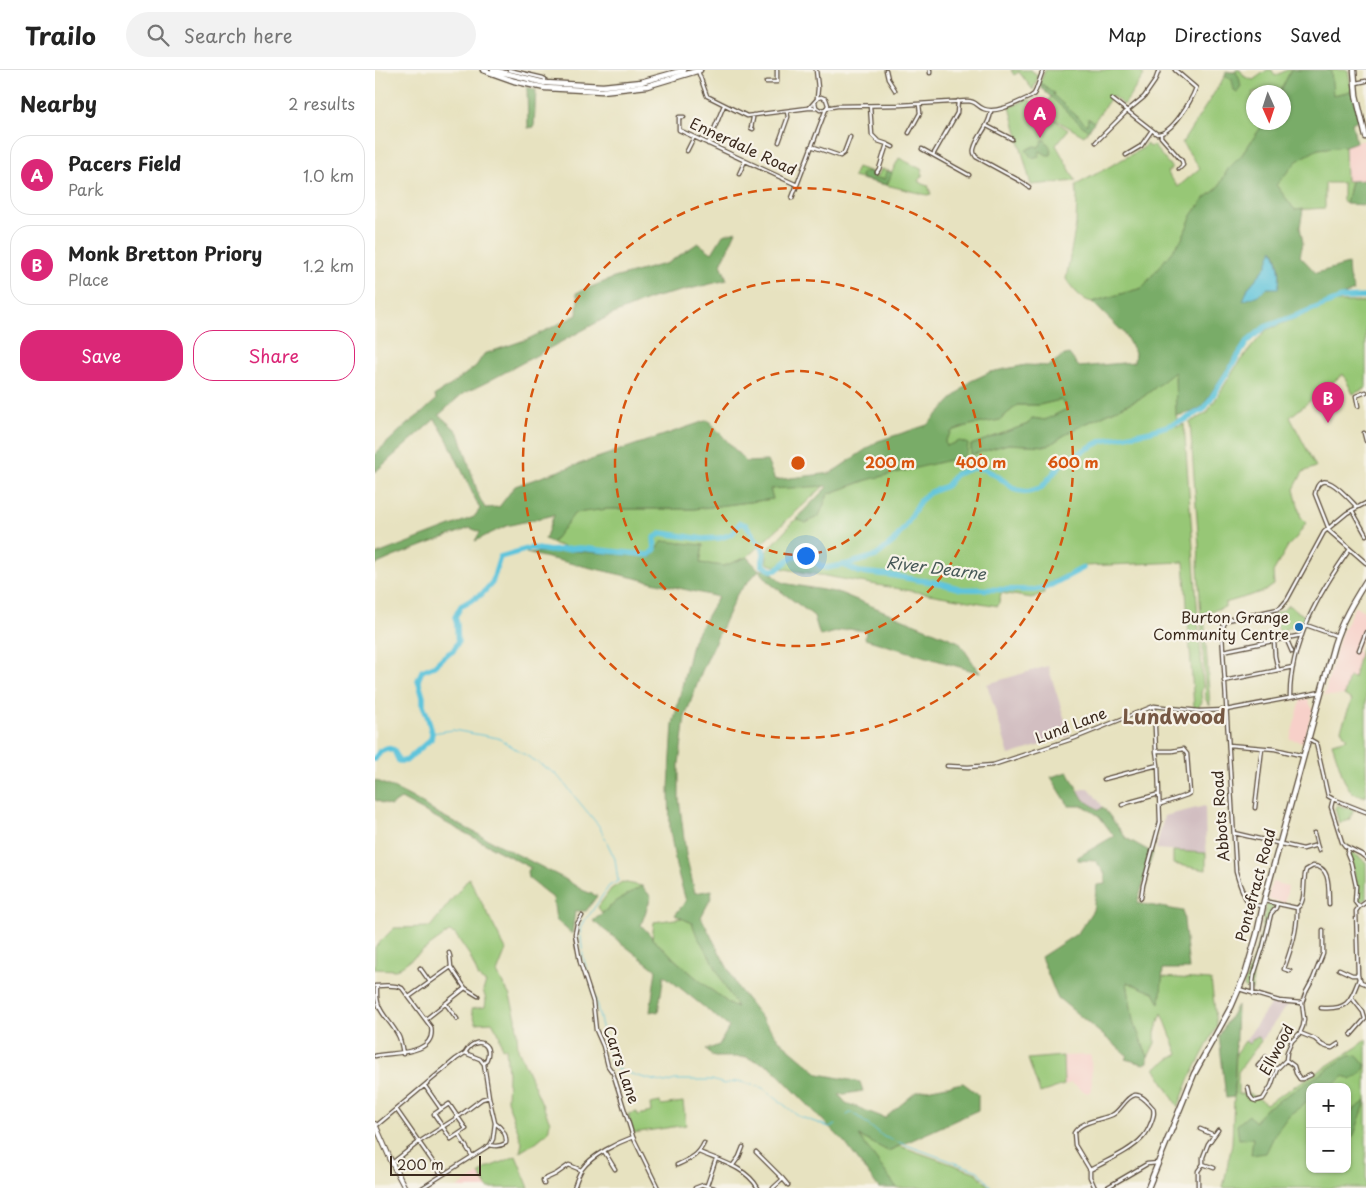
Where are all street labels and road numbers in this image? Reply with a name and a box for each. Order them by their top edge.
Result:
street label: Ennerdale Road [686,111,801,180]
street label: Lund Lane [1031,700,1110,749]
street label: Abbots Road [1205,770,1234,862]
street label: Pontefract Road [1228,826,1281,944]
street label: Ellwood [1253,1020,1299,1079]
street label: Carrs Lane [598,1022,646,1107]

